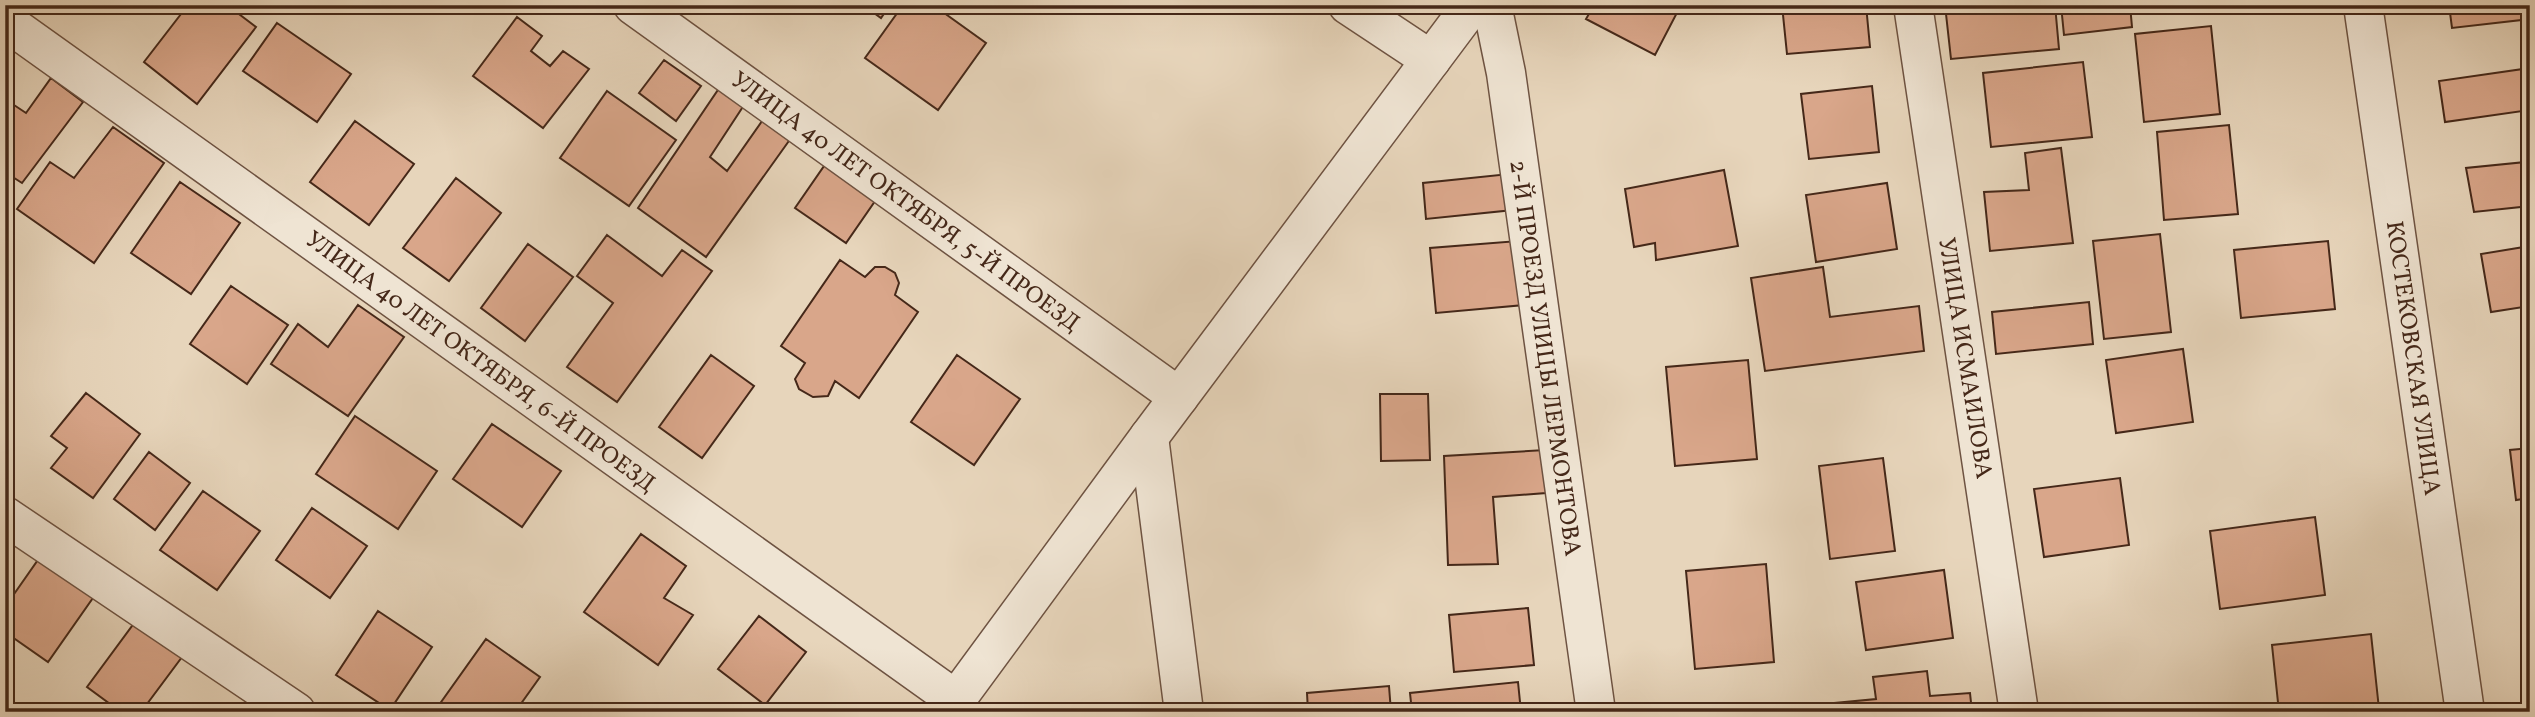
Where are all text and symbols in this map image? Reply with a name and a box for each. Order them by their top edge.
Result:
street label: УЛИЦА 40 ЛЕТ ОКТЯБРЯ, 5-Й ПРОЕЗД [723,64,1087,341]
street label: 2-Й ПРОЕЗД УЛИЦЫ ЛЕРМОНТОВА [1499,158,1589,559]
street label: КОСТЕКОВСКАЯ УЛИЦА [2376,219,2448,498]
street label: УЛИЦА 40 ЛЕТ ОКТЯБРЯ, 6-Й ПРОЕЗД [298,224,662,502]
street label: УЛИЦА ИСМАИЛОВА [1928,235,2000,481]

